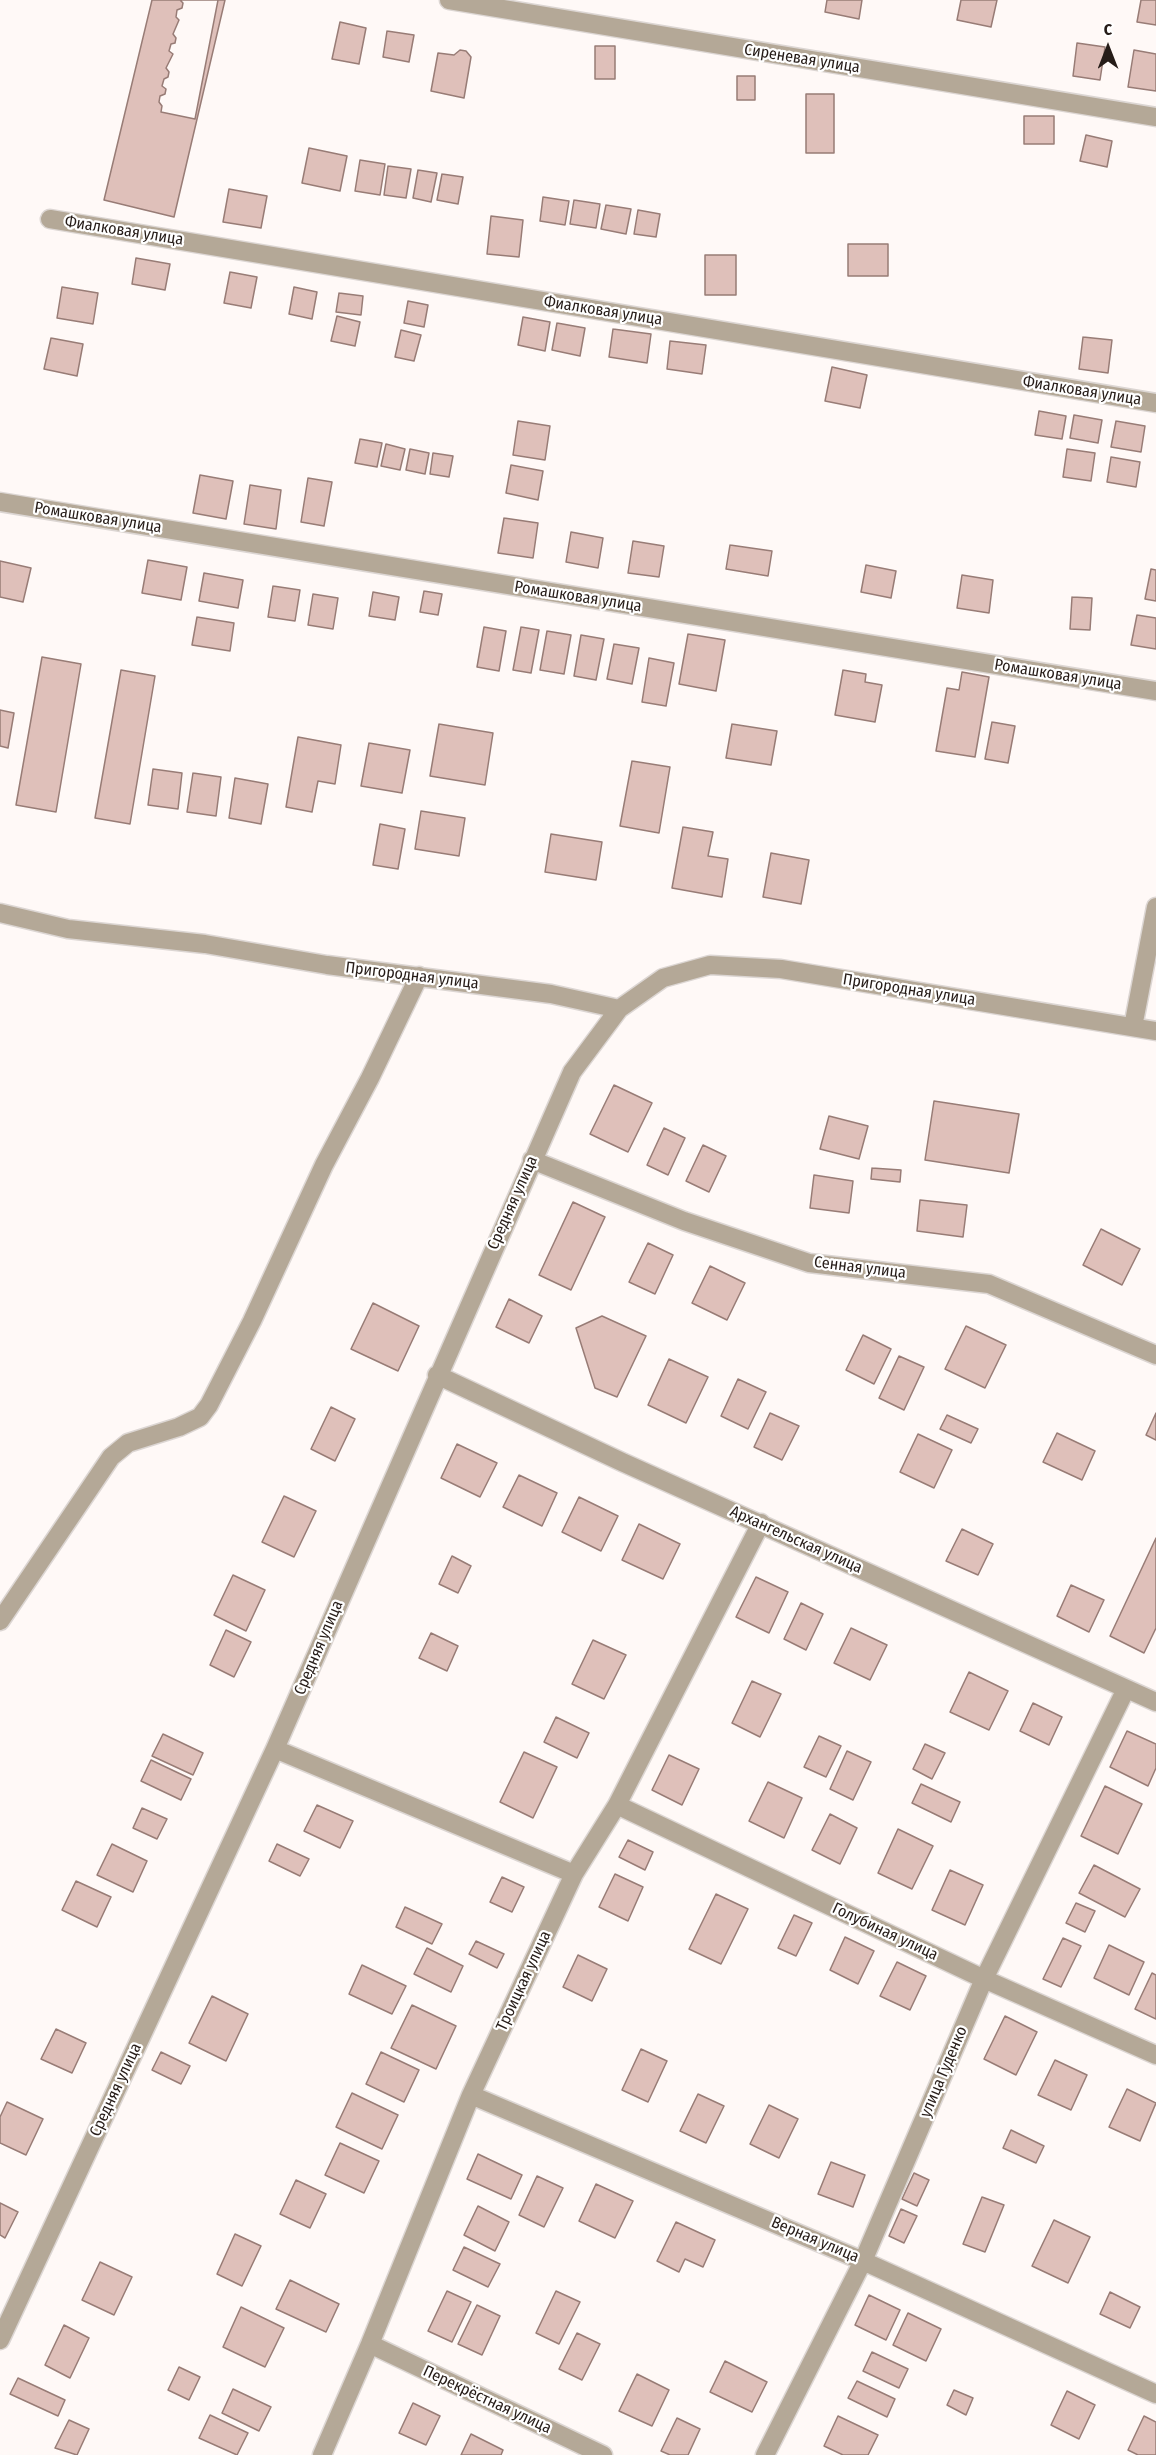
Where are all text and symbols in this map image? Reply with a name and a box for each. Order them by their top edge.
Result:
north arrow [1078,18,1138,78]
text: С [1104,20,1112,39]
street label: Сиреневая улица [743,40,861,78]
street label: Фиалковая улица [63,212,185,250]
street label: Фиалковая улица [542,292,664,330]
street label: Фиалковая улица [1021,372,1143,410]
street label: Ромашковая улица [33,498,163,538]
street label: Ромашковая улица [513,577,643,617]
street label: Ромашковая улица [993,655,1123,695]
street label: Пригородная улица [344,958,480,994]
street label: Пригородная улица [841,970,977,1010]
street label: Средняя улица [484,1153,542,1253]
street label: Сенная улица [813,1253,907,1283]
street label: Архангельская улица [727,1502,865,1578]
street label: Средняя улица [290,1598,348,1698]
street label: Голубиная улица [829,1899,941,1965]
street label: Троицкая улица [492,1928,556,2034]
street label: улица Гуденко [916,2024,972,2120]
street label: Средняя улица [86,2040,146,2140]
street label: Верная улица [768,2213,862,2267]
street label: Перекрёстная улица [420,2362,554,2438]

